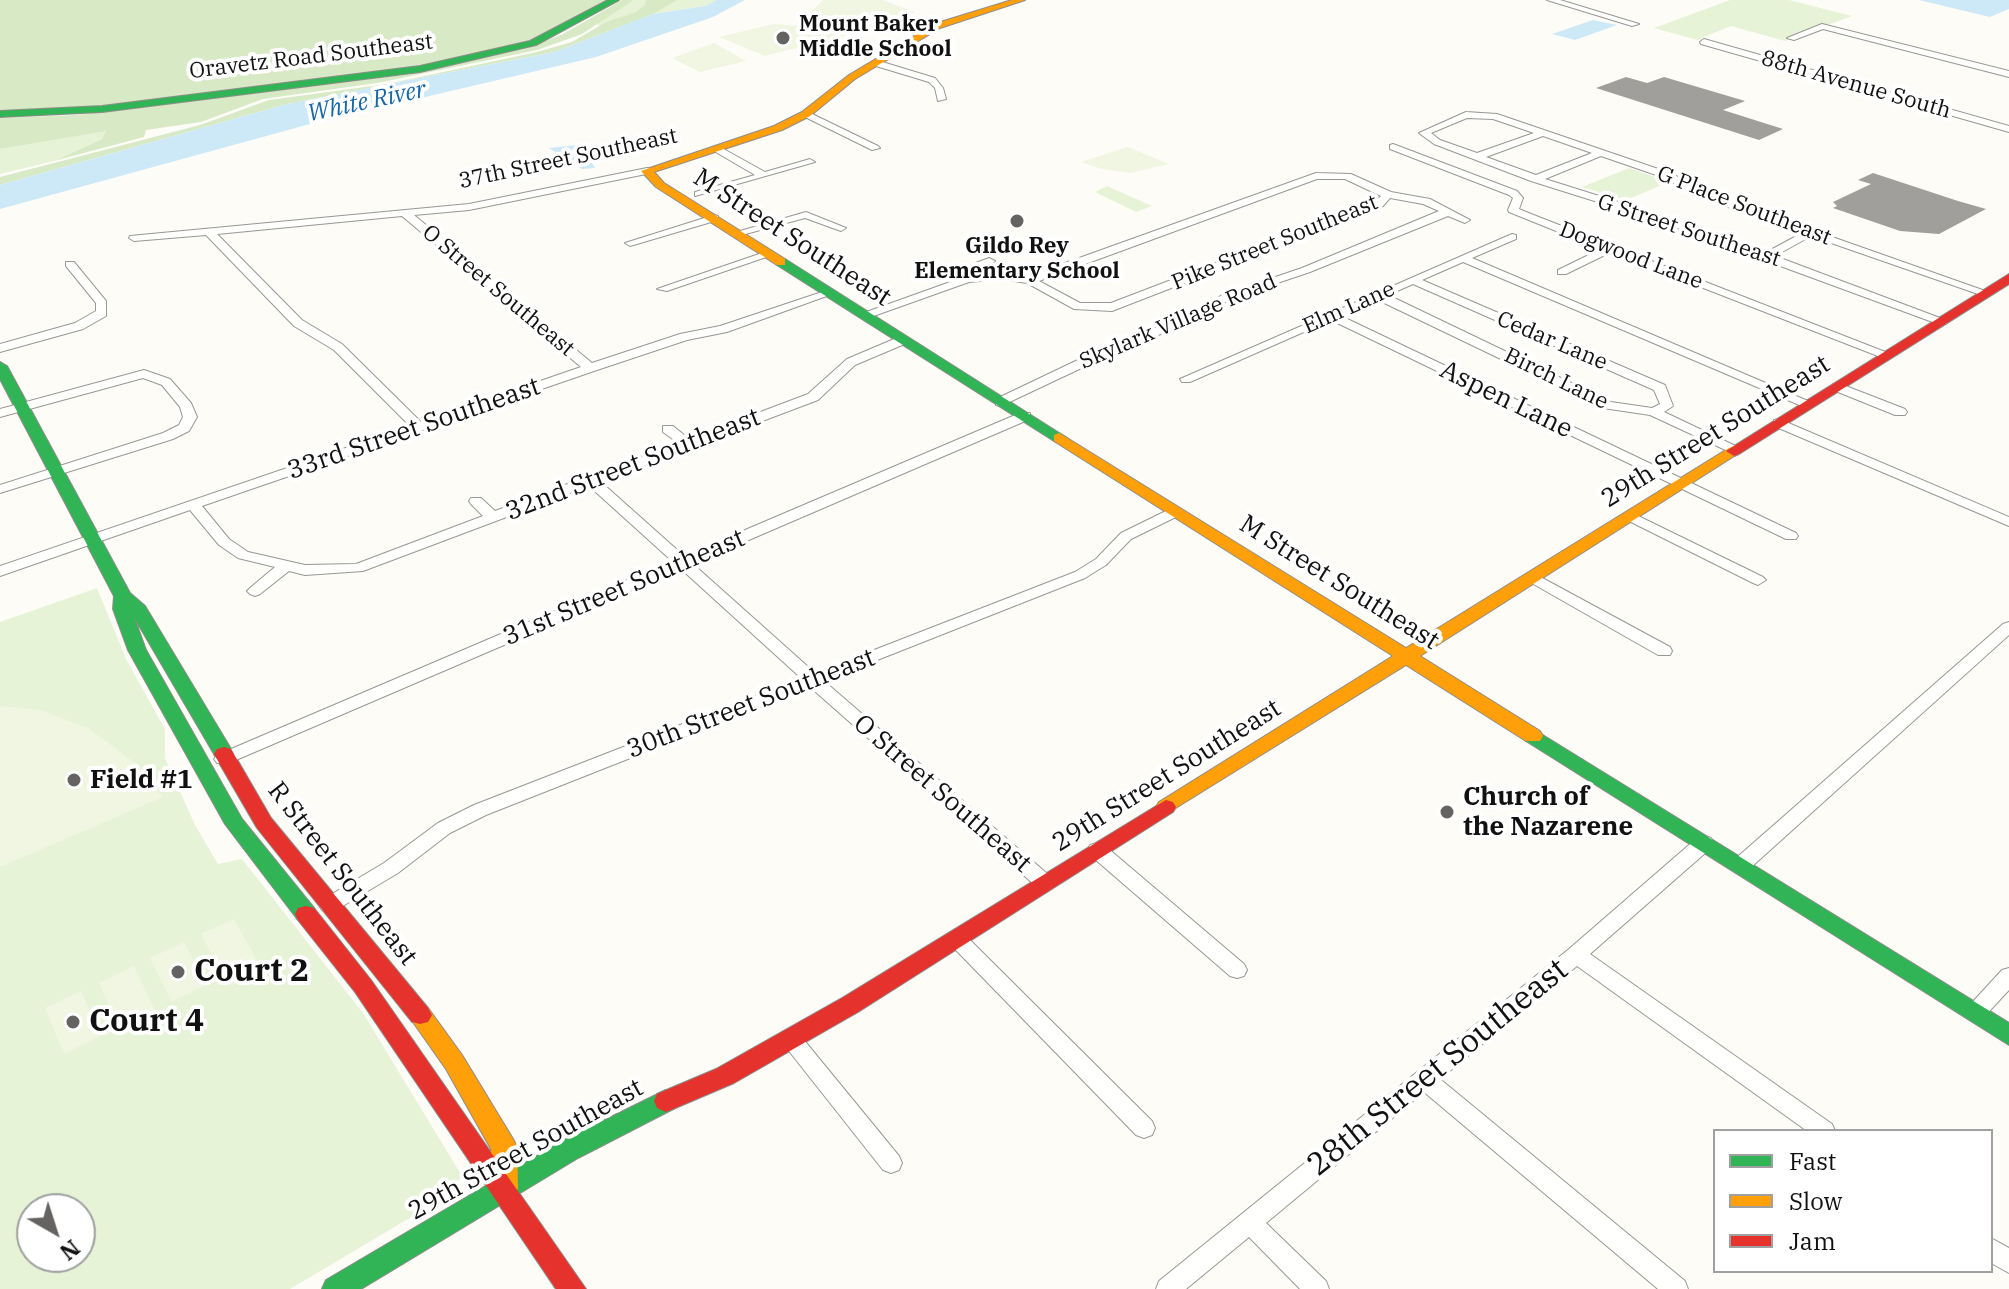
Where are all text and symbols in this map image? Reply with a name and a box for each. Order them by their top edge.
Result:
place label: Mount Baker Middle School [799,12,952,64]
street label: Oravetz Road Southeast [188,29,434,85]
marker: Mount Baker Middle School [774,29,792,47]
street label: 88th Avenue South [1758,45,1954,125]
water label: White River [305,75,429,129]
street label: 37th Street Southeast [456,123,680,195]
street label: G Place Southeast [1653,161,1835,251]
street label: M Street Southeast [687,162,897,314]
street label: G Street Southeast [1594,189,1784,273]
street label: Pike Street Southeast [1168,190,1382,296]
marker: Gildo Rey Elementary School [1008,212,1026,230]
street label: Dogwood Lane [1556,217,1706,295]
street label: O Street Southeast [417,220,579,362]
place label: Gildo Rey Elementary School [914,234,1120,286]
street label: Skylark Village Road [1076,269,1280,375]
street label: Elm Lane [1299,276,1399,340]
street label: Cedar Lane [1493,306,1611,376]
street label: Birch Lane [1500,342,1612,416]
street label: 29th Street Southeast [1596,349,1836,515]
street label: Aspen Lane [1435,355,1577,445]
street label: 33rd Street Southeast [284,371,544,487]
street label: 32nd Street Southeast [501,402,765,528]
street label: M Street Southeast [1234,509,1444,657]
street label: 31st Street Southeast [498,523,750,653]
street label: 30th Street Southeast [623,642,879,766]
street label: 29th Street Southeast [1047,693,1287,859]
street label: O Street Southeast [847,708,1037,880]
place label: Field #1 [90,764,193,796]
marker: Field #1 [65,771,83,789]
street label: R Street Southeast [261,776,423,972]
place label: Church of the Nazarene [1463,781,1633,842]
marker: Church of the Nazarene [1438,803,1456,821]
street label: 28th Street Southeast [1300,951,1576,1185]
place label: Court 2 [194,953,309,991]
marker: Court 2 [169,963,187,981]
place label: Court 4 [89,1003,204,1041]
marker: Court 4 [64,1013,82,1031]
street label: 29th Street Southeast [403,1073,649,1227]
legend [1713,1129,1993,1273]
text: Fast [1789,1145,1836,1177]
text: Slow [1789,1185,1842,1217]
north arrow [16,1193,96,1273]
text: Jam [1789,1225,1836,1257]
text: N [54,1234,86,1267]

